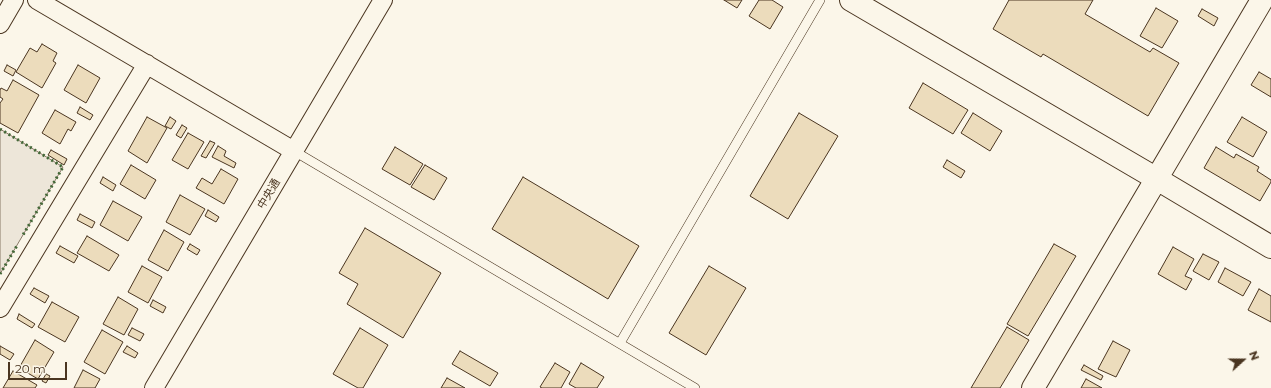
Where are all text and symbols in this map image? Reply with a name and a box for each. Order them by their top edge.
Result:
street label: 中央通 [255,176,283,212]
north arrow [1223,340,1263,380]
text: N [1246,349,1262,362]
scale bar [10,354,69,380]
text: 20 m [15,361,46,376]

